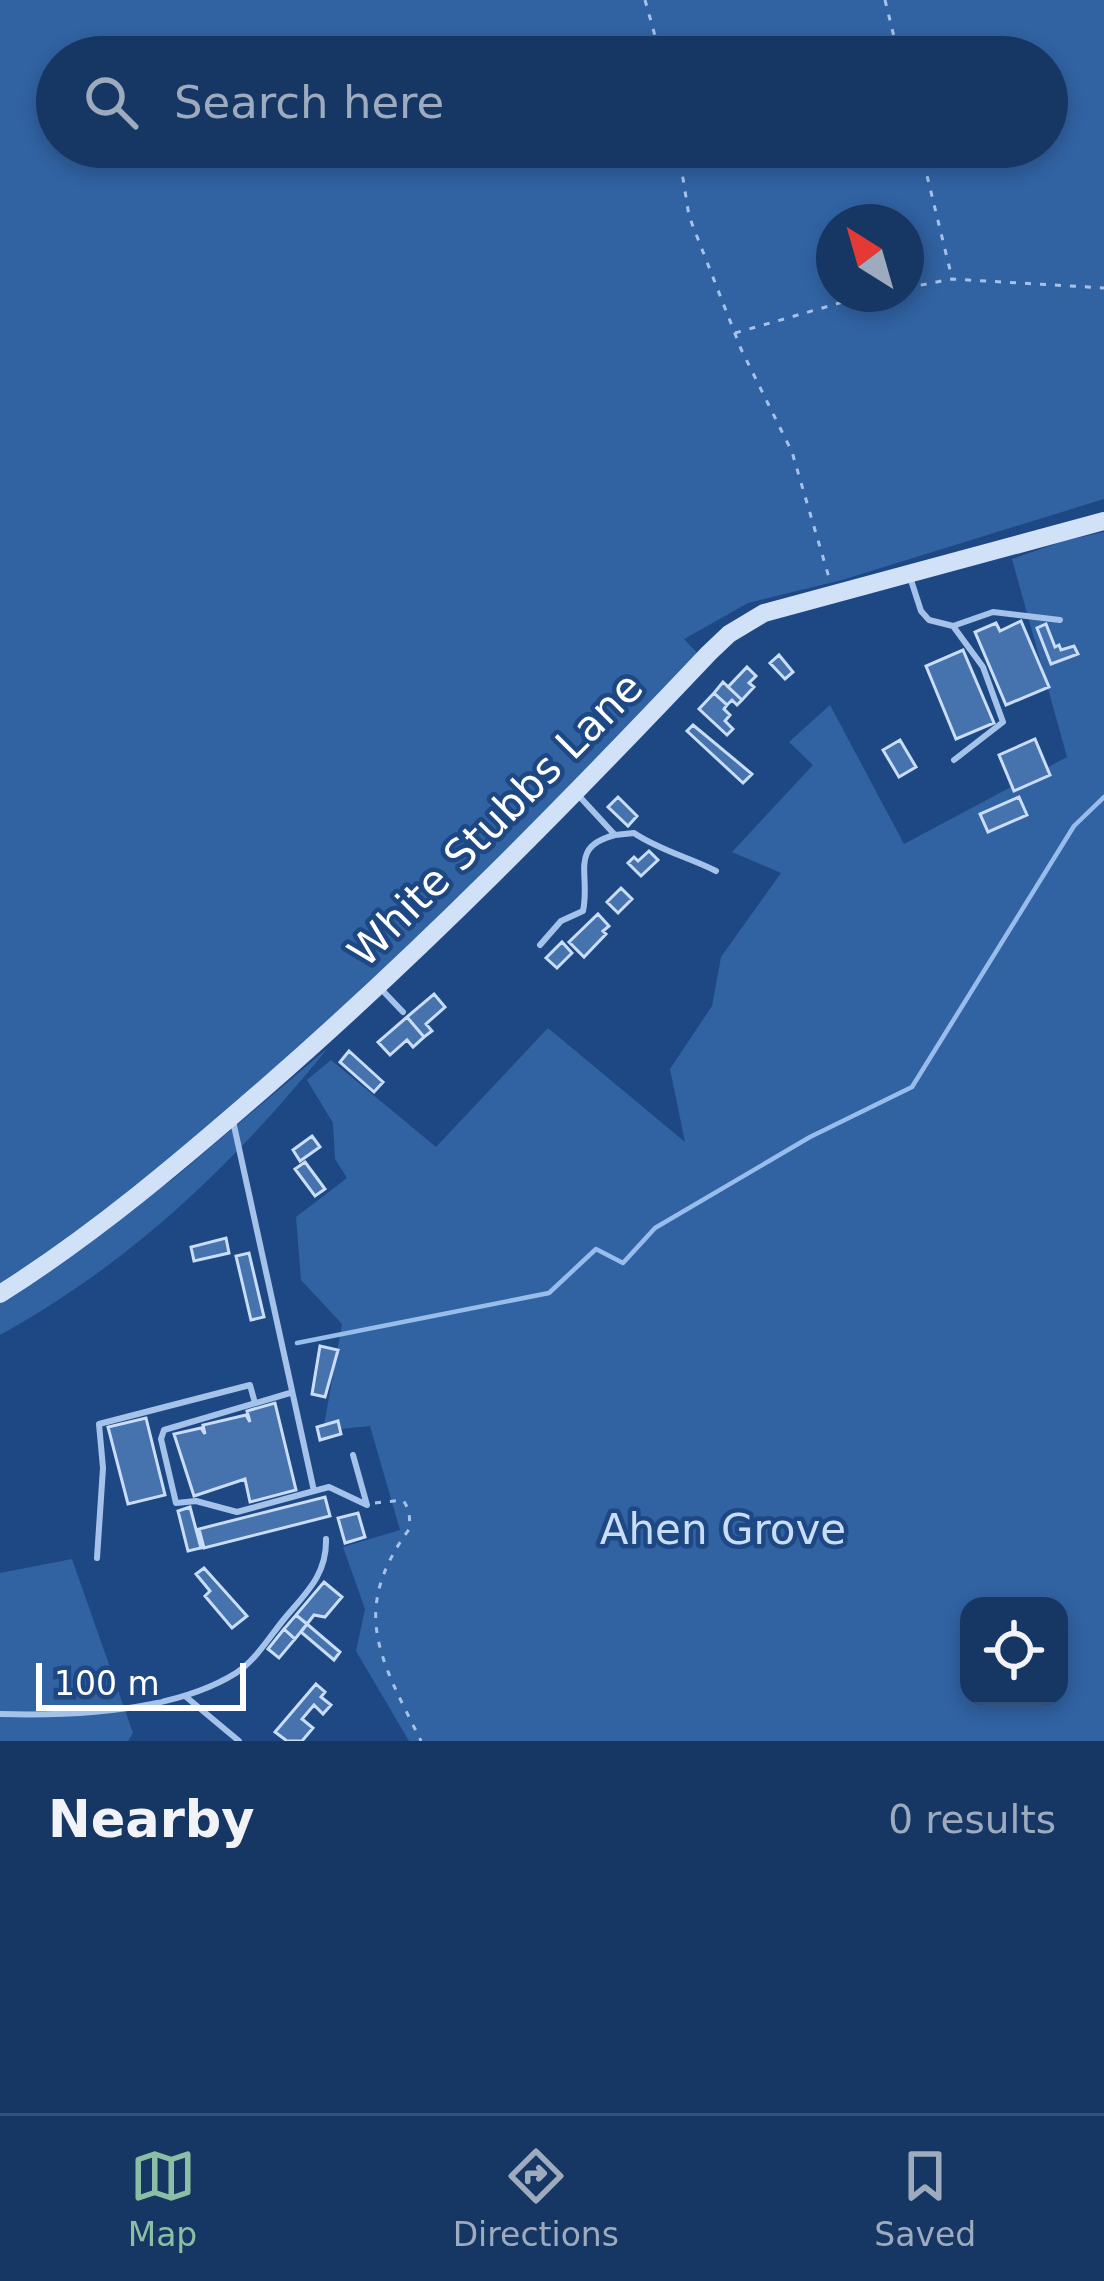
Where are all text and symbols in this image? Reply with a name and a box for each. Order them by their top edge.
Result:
search box [36,36,1068,168]
icon: search [78,69,144,135]
text: Search here [174,76,444,129]
north arrow [816,204,924,312]
street label: White Stubbs Lane [338,662,652,976]
park label: Ahen Grove [600,1505,846,1554]
map controls [960,1597,1068,1705]
button: locate [960,1597,1068,1705]
scale bar [36,1657,246,1710]
text: 100 m [54,1664,160,1703]
text: Nearby [48,1790,255,1849]
text: 0 results [888,1797,1056,1842]
tab: Map [128,2143,197,2254]
tab: Directions [453,2143,619,2254]
tab: Saved [874,2143,976,2254]

